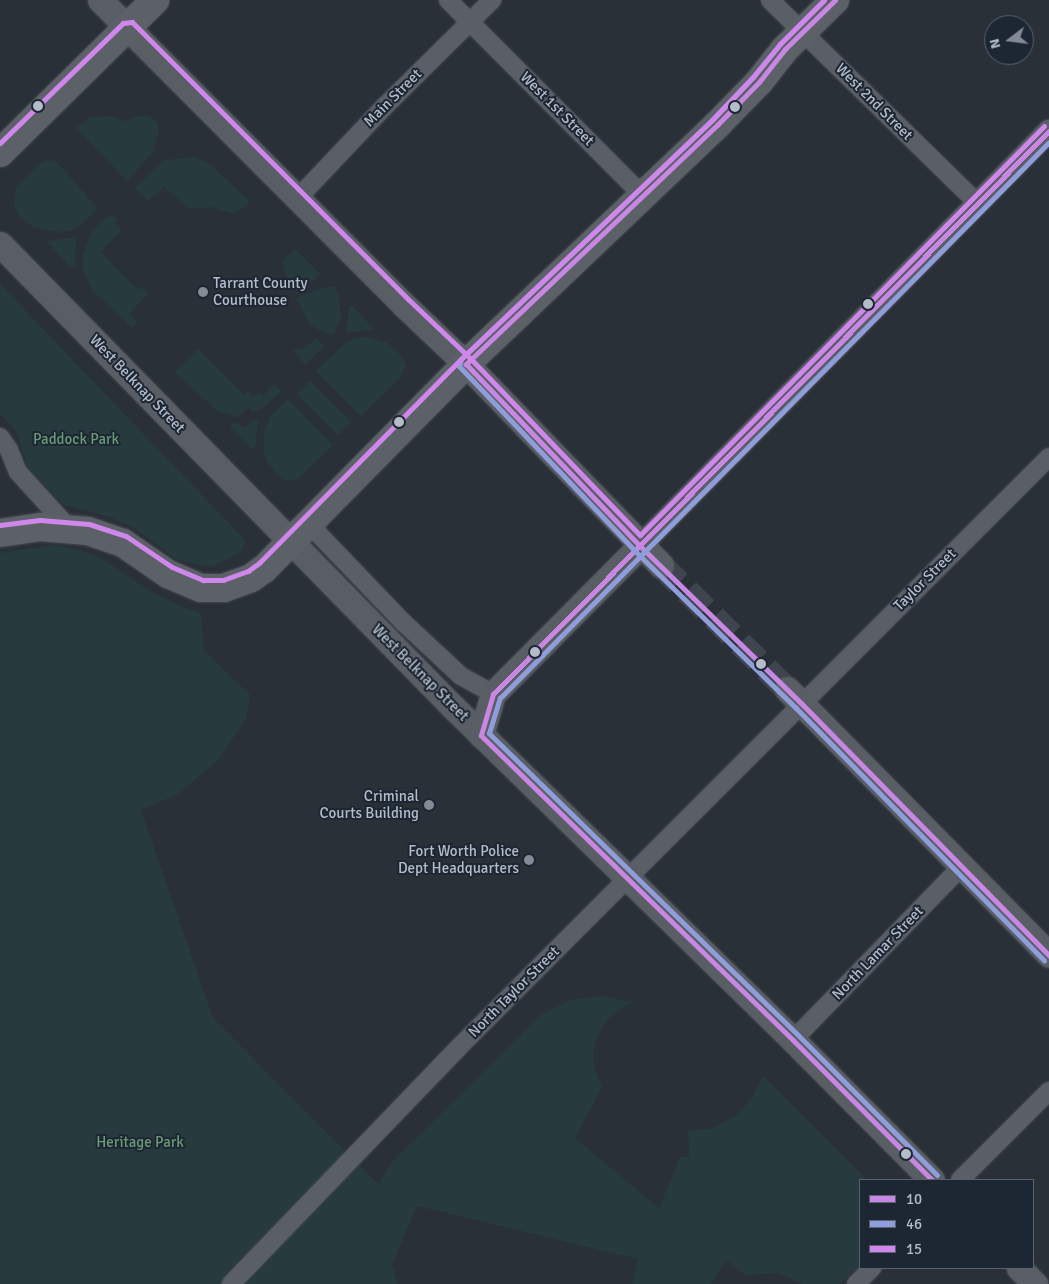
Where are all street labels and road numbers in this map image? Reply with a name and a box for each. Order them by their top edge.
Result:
street label: West 2nd Street [832,60,916,144]
street label: Main Street [360,65,426,131]
street label: West 1st Street [516,68,598,150]
street label: West Belknap Street [86,331,188,437]
street label: Taylor Street [890,545,960,615]
street label: West Belknap Street [368,621,472,725]
street label: North Lamar Street [829,902,927,1004]
street label: North Taylor Street [465,943,563,1041]

